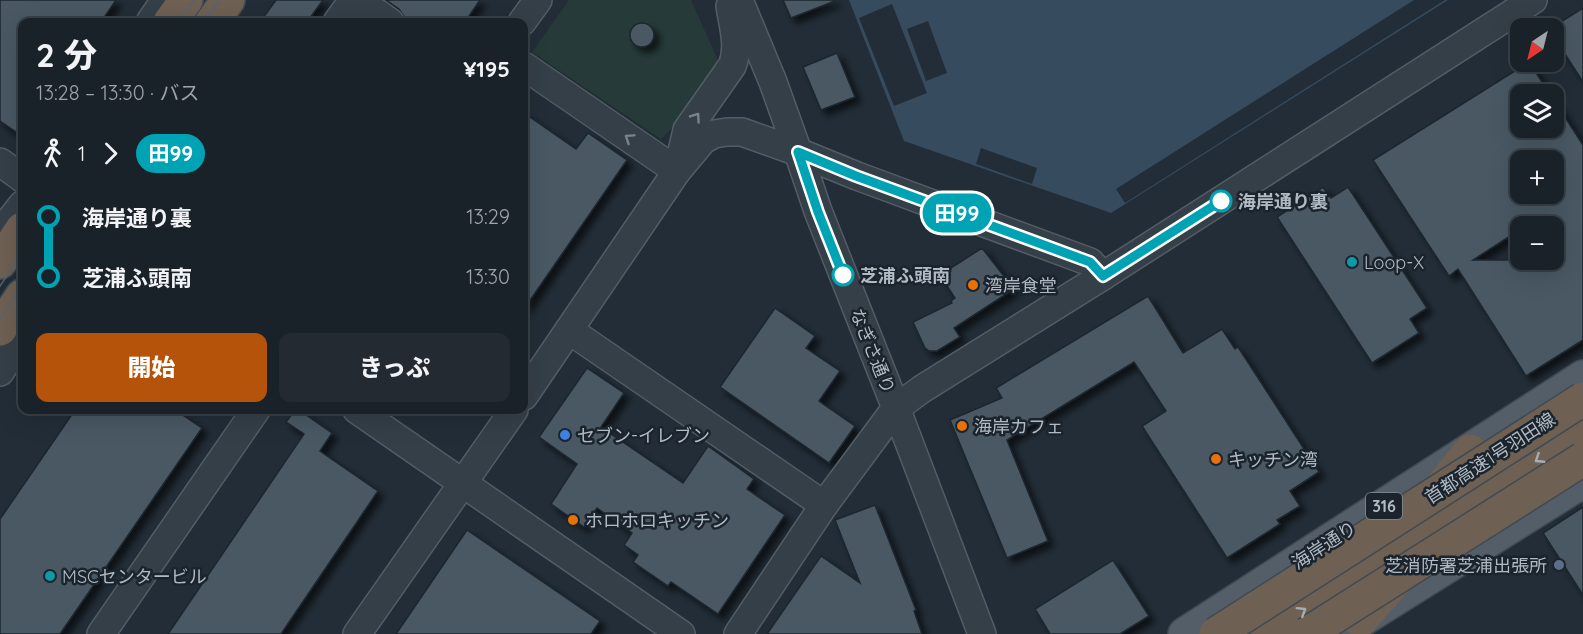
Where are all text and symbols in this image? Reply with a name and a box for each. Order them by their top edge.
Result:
north arrow [1510,18,1564,72]
map controls [1510,18,1564,270]
text: 2 分 [36,34,97,75]
text: ¥195 [463,55,510,83]
text: 13:28 – 13:30 · バス [36,80,199,105]
button: layers [1510,84,1564,138]
one-way arrow [689,113,700,124]
one-way arrow [625,134,636,145]
icon: walk [36,137,69,170]
icon: forward [94,137,127,170]
text: 田99 [148,140,193,166]
text: 1 [78,141,85,166]
button: + [1510,150,1564,204]
marker: 海岸通り裏 [1210,190,1232,212]
place label: 海岸通り裏 [1238,190,1328,213]
line badge: 田99 [922,194,992,232]
text: 田99 [935,200,979,226]
text: 海岸通り裏 [82,204,192,232]
text: 13:29 [466,204,510,229]
button: − [1510,216,1564,270]
place label: Loop-X [1364,251,1424,274]
marker: Loop-X [1345,255,1359,269]
text: 芝浦ふ頭南 [82,264,192,292]
text: 13:30 [466,264,510,289]
marker: 芝浦ふ頭南 [832,264,854,286]
place label: 芝浦ふ頭南 [860,264,950,287]
place label: 湾岸食堂 [985,274,1057,297]
marker: 湾岸食堂 [966,278,980,292]
street label: なぎさ通り [845,305,901,397]
button: 開始 [36,333,267,402]
button: きっぷ [279,333,510,402]
street label: 首都高速1号羽田線 [1421,407,1559,509]
place label: 海岸カフェ [974,415,1064,438]
marker: 海岸カフェ [955,419,969,433]
place label: セブン-イレブン [577,424,710,447]
marker: セブン-イレブン [558,428,572,442]
place label: キッチン湾 [1228,448,1318,471]
marker: キッチン湾 [1209,452,1223,466]
one-way arrow [1535,452,1546,463]
road number: 316 [1366,493,1402,519]
place label: ホロホロキッチン [585,509,729,532]
marker: ホロホロキッチン [566,513,580,527]
street label: 海岸通り [1288,516,1360,574]
place label: 芝消防署芝浦出張所 [1385,554,1547,577]
marker: 芝消防署芝浦出張所 [1552,558,1566,572]
place label: MSCセンタービル [62,565,207,588]
marker: MSCセンタービル [43,569,57,583]
one-way arrow [1295,607,1306,618]

